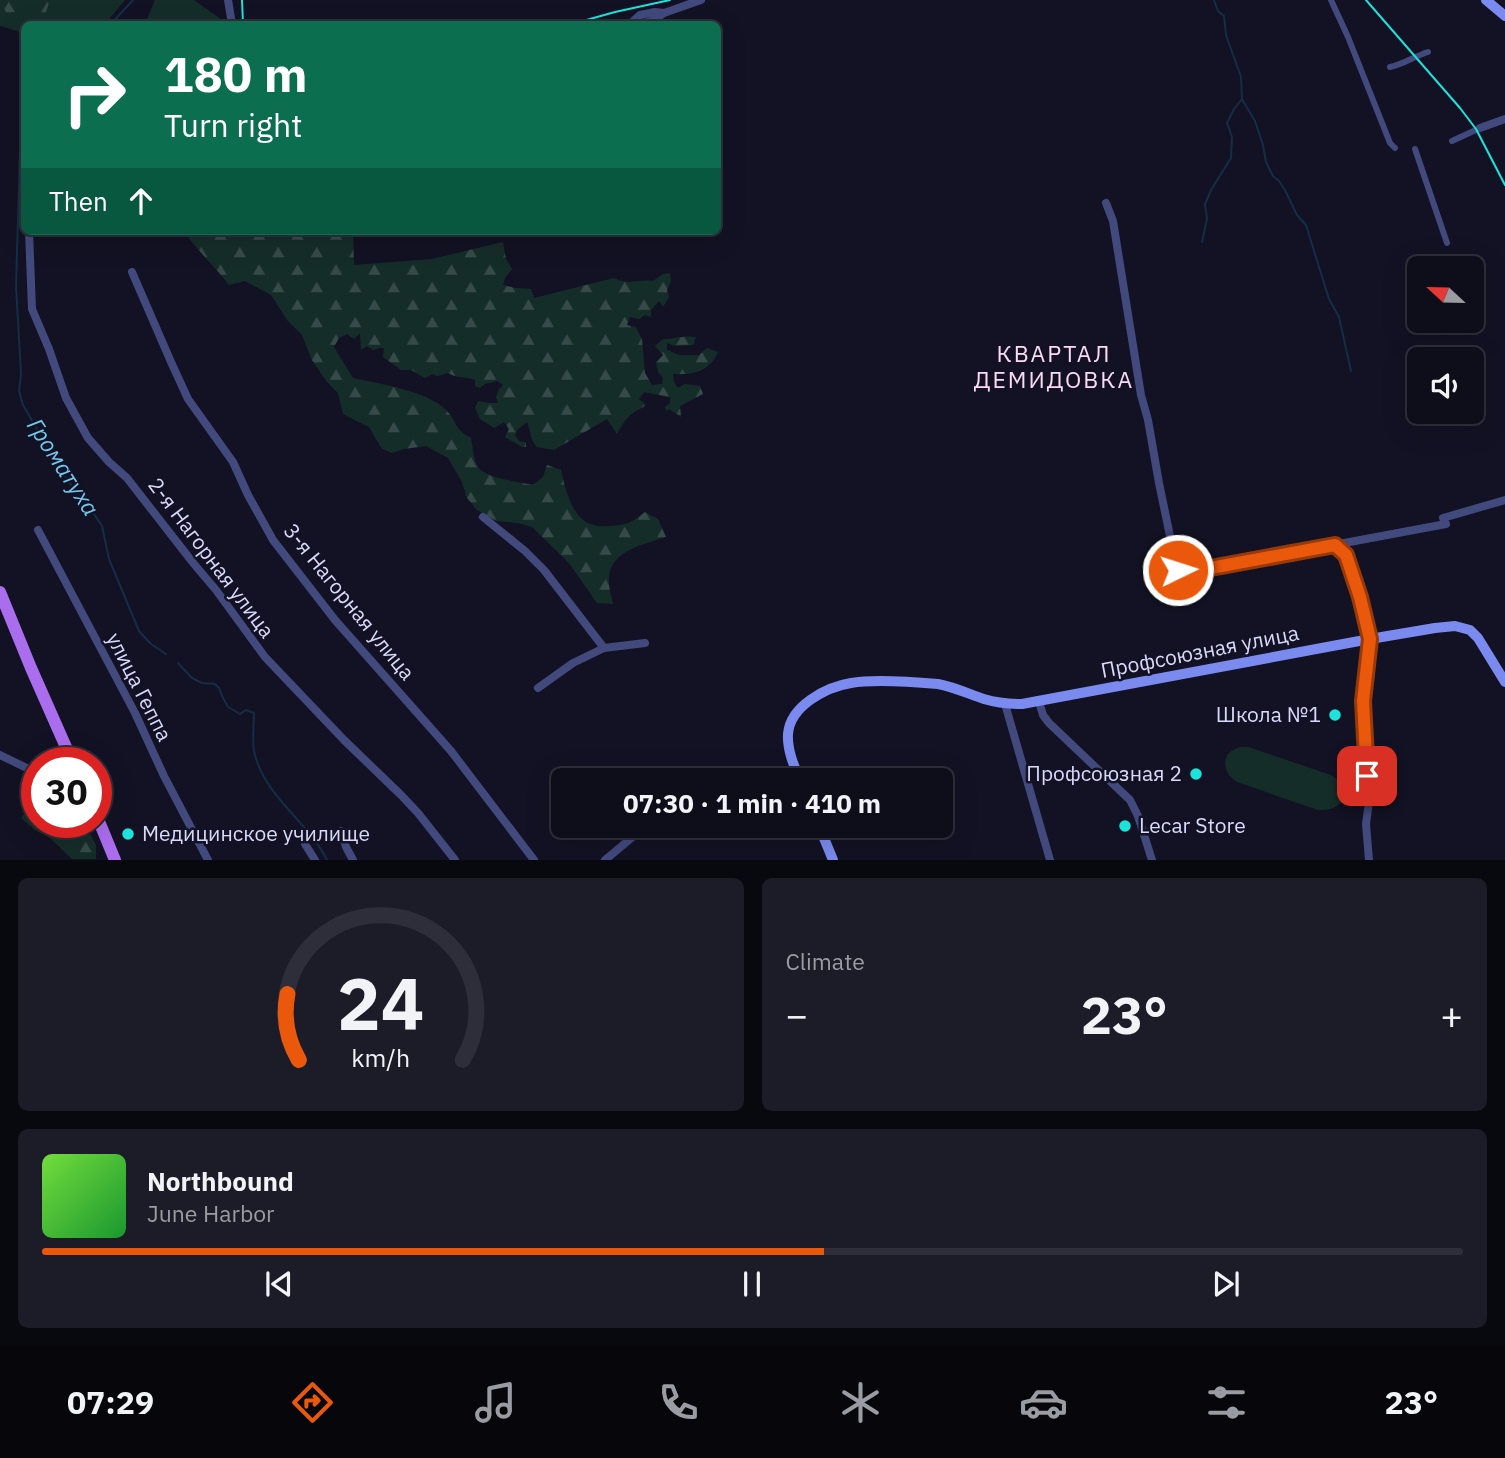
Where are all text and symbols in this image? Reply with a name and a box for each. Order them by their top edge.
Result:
text: 180 m [164,42,308,105]
icon: right [49,49,140,140]
text: Turn right [164,104,302,146]
icon: ahead [122,182,160,220]
text: Then [49,184,108,218]
north arrow [1407,256,1484,332]
map controls [1407,256,1484,424]
district label: КВАРТАЛ ДЕМИДОВКА [974,338,1134,394]
button: sound [1407,347,1484,424]
water label: Громатуха [21,412,107,521]
street label: 2-я Нагорная улица [142,472,281,643]
street label: 3-я Нагорная улица [278,517,422,686]
position arrow [1141,533,1215,607]
street label: Профсоюзная улица [1098,618,1301,684]
street label: улица Геппа [101,627,179,746]
place label: Школа №1 [1216,700,1321,728]
marker: Школа №1 [1327,707,1343,723]
pin [1337,746,1397,806]
speed limit sign: 30 [21,747,112,838]
icon: arrive [1348,757,1386,795]
place label: Профсоюзная 2 [1026,759,1182,787]
marker: Профсоюзная 2 [1188,766,1204,782]
text: 07:30 · 1 min · 410 m [623,786,881,820]
place label: Lecar Store [1139,811,1246,839]
marker: Lecar Store [1117,818,1133,834]
place label: Медицинское училище [142,819,370,847]
marker: Медицинское училище [120,826,136,842]
text: Climate [786,946,865,976]
text: 24 [337,956,424,1051]
text: 23° [1081,981,1168,1048]
text: − [786,990,808,1039]
text: + [1440,990,1463,1039]
text: km/h [351,1041,410,1074]
text: Northbound [147,1164,294,1198]
text: June Harbor [147,1198,275,1228]
icon: previous [260,1265,298,1303]
icon: pause [733,1265,771,1303]
icon: next [1207,1265,1245,1303]
icon: directions [288,1378,337,1427]
icon: music [471,1378,520,1427]
icon: phone [654,1378,703,1427]
icon: climate [836,1378,885,1427]
icon: car [1019,1378,1068,1427]
icon: filters [1202,1378,1251,1427]
text: 07:29 [67,1381,154,1423]
text: 23° [1385,1381,1438,1423]

